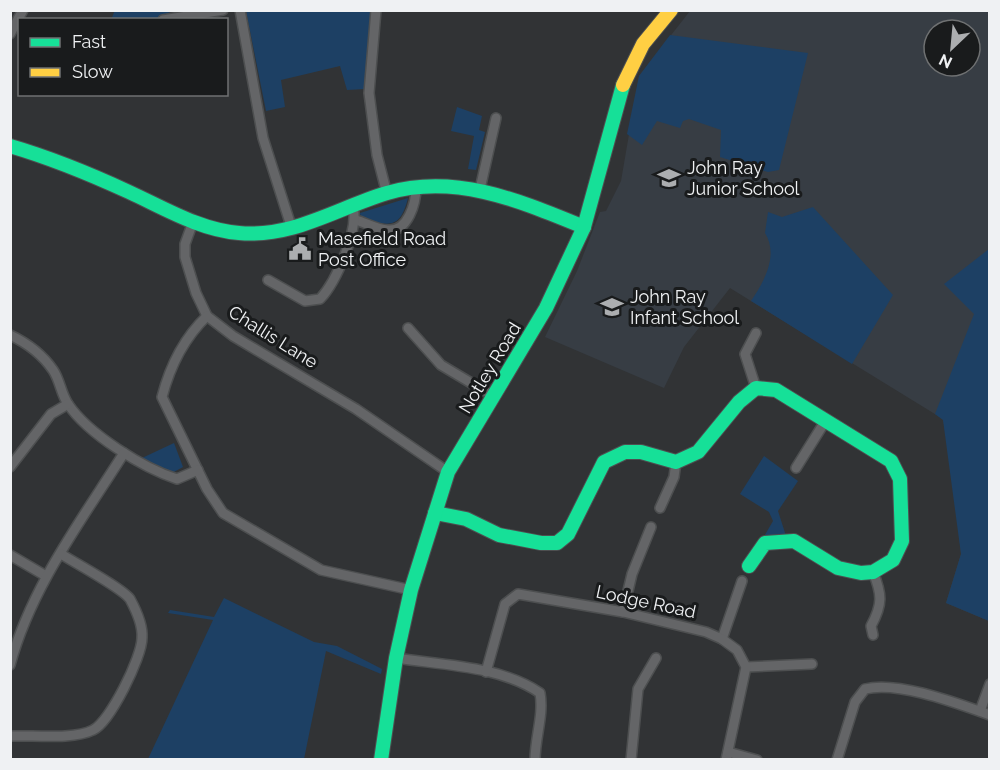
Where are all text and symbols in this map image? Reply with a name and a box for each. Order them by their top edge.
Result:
legend [18,18,228,96]
north arrow [922,18,982,78]
text: Fast [72,31,106,52]
text: N [936,50,955,72]
text: Slow [72,61,113,82]
place label: John Ray Junior School [687,157,800,199]
school or university icon: John Ray Junior School [656,165,682,191]
place label: Masefield Road Post Office [318,228,446,270]
public building icon: Masefield Road Post Office [287,236,313,262]
place label: John Ray Infant School [630,286,739,328]
school or university icon: John Ray Infant School [599,294,625,320]
street label: Challis Lane [225,301,322,372]
street label: Notley Road [454,318,525,417]
street label: Lodge Road [594,581,698,622]

